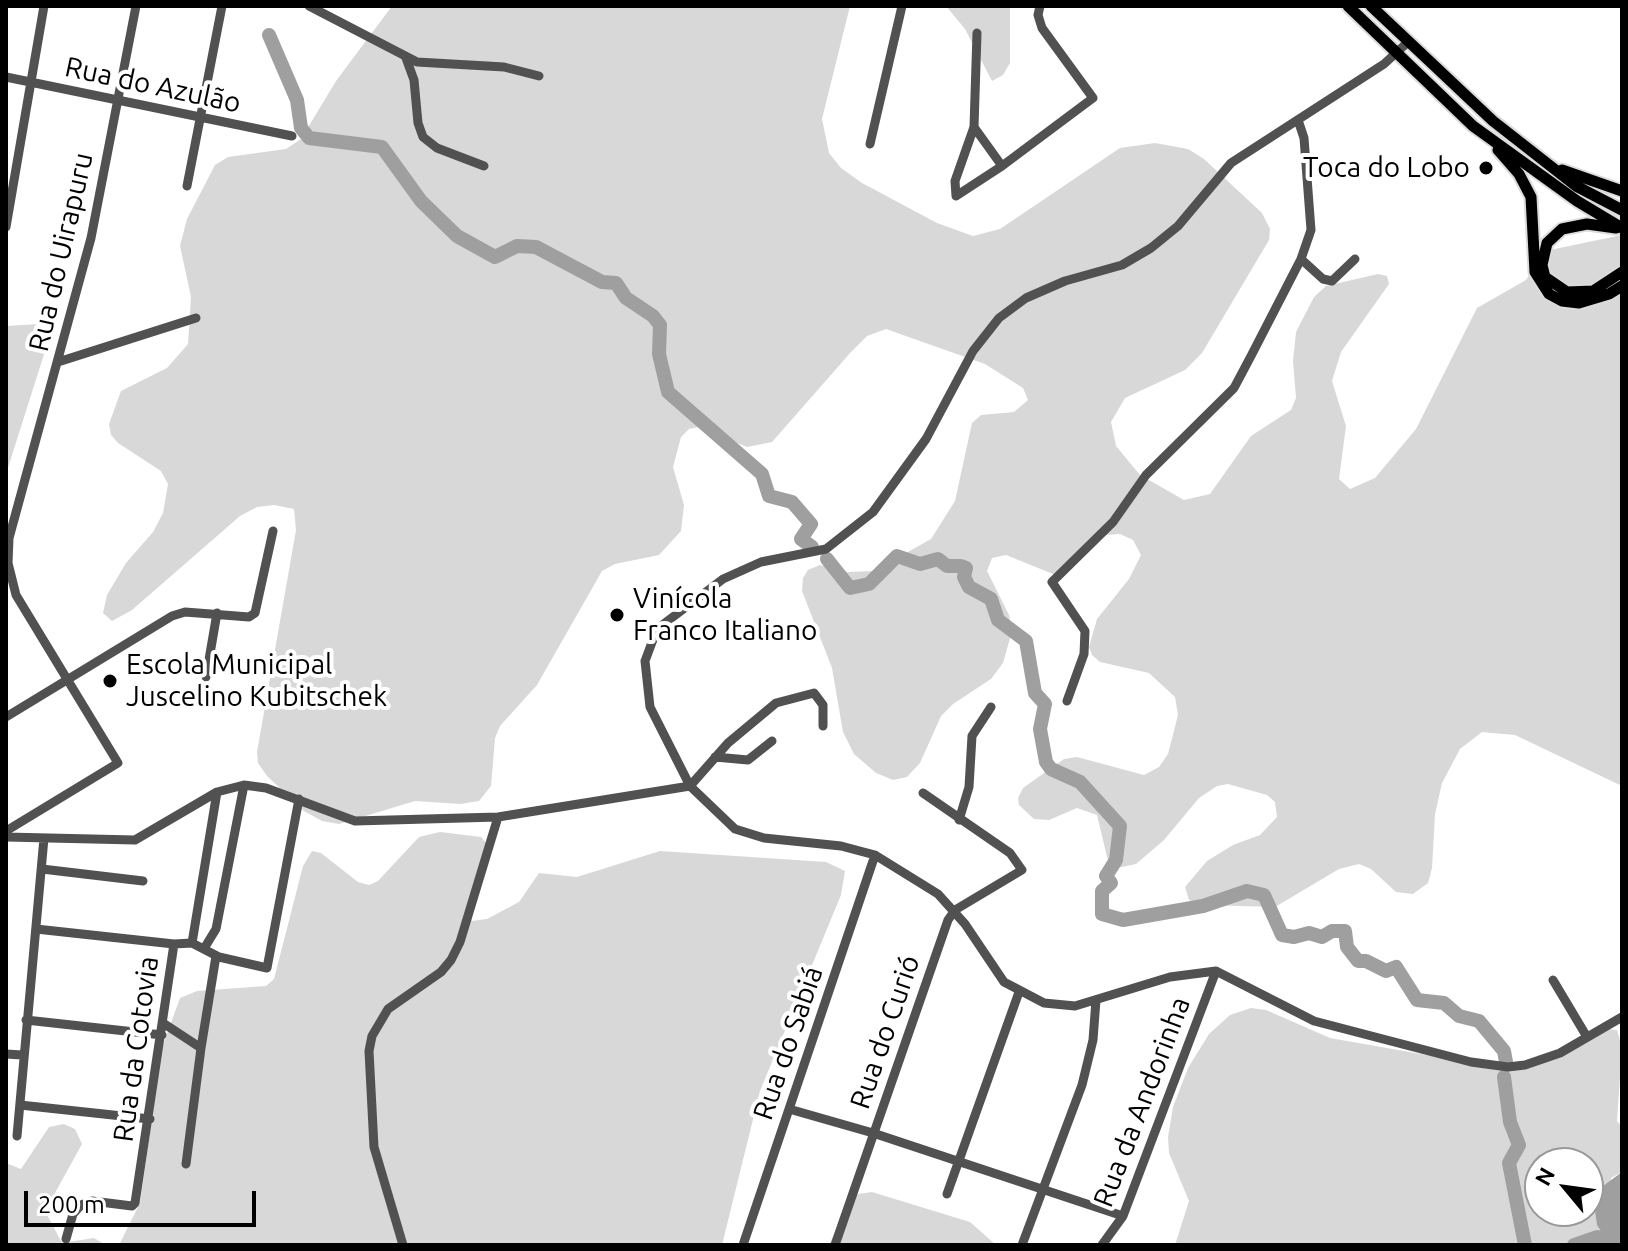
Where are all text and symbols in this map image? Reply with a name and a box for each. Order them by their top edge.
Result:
street label: Rua do Azulão [62,50,244,120]
street label: Rua do Uirapuru [22,149,100,355]
place label: Toca do Lobo [1303,151,1470,185]
marker: Toca do Lobo [1477,159,1495,177]
place label: Vinícola Franco Italiano [633,582,817,648]
marker: Vinícola Franco Italiano [608,606,626,624]
place label: Escola Municipal Juscelino Kubitschek [126,648,387,714]
marker: Escola Municipal Juscelino Kubitschek [101,672,119,690]
street label: Rua do Curió [843,951,927,1113]
street label: Rua da Cotovia [106,954,166,1144]
street label: Rua do Sabiá [746,962,830,1124]
street label: Rua da Andorinha [1087,992,1197,1212]
north arrow [1524,1147,1604,1227]
text: N [1529,1163,1559,1189]
scale bar [28,1175,260,1225]
text: 200 m [38,1191,105,1218]

